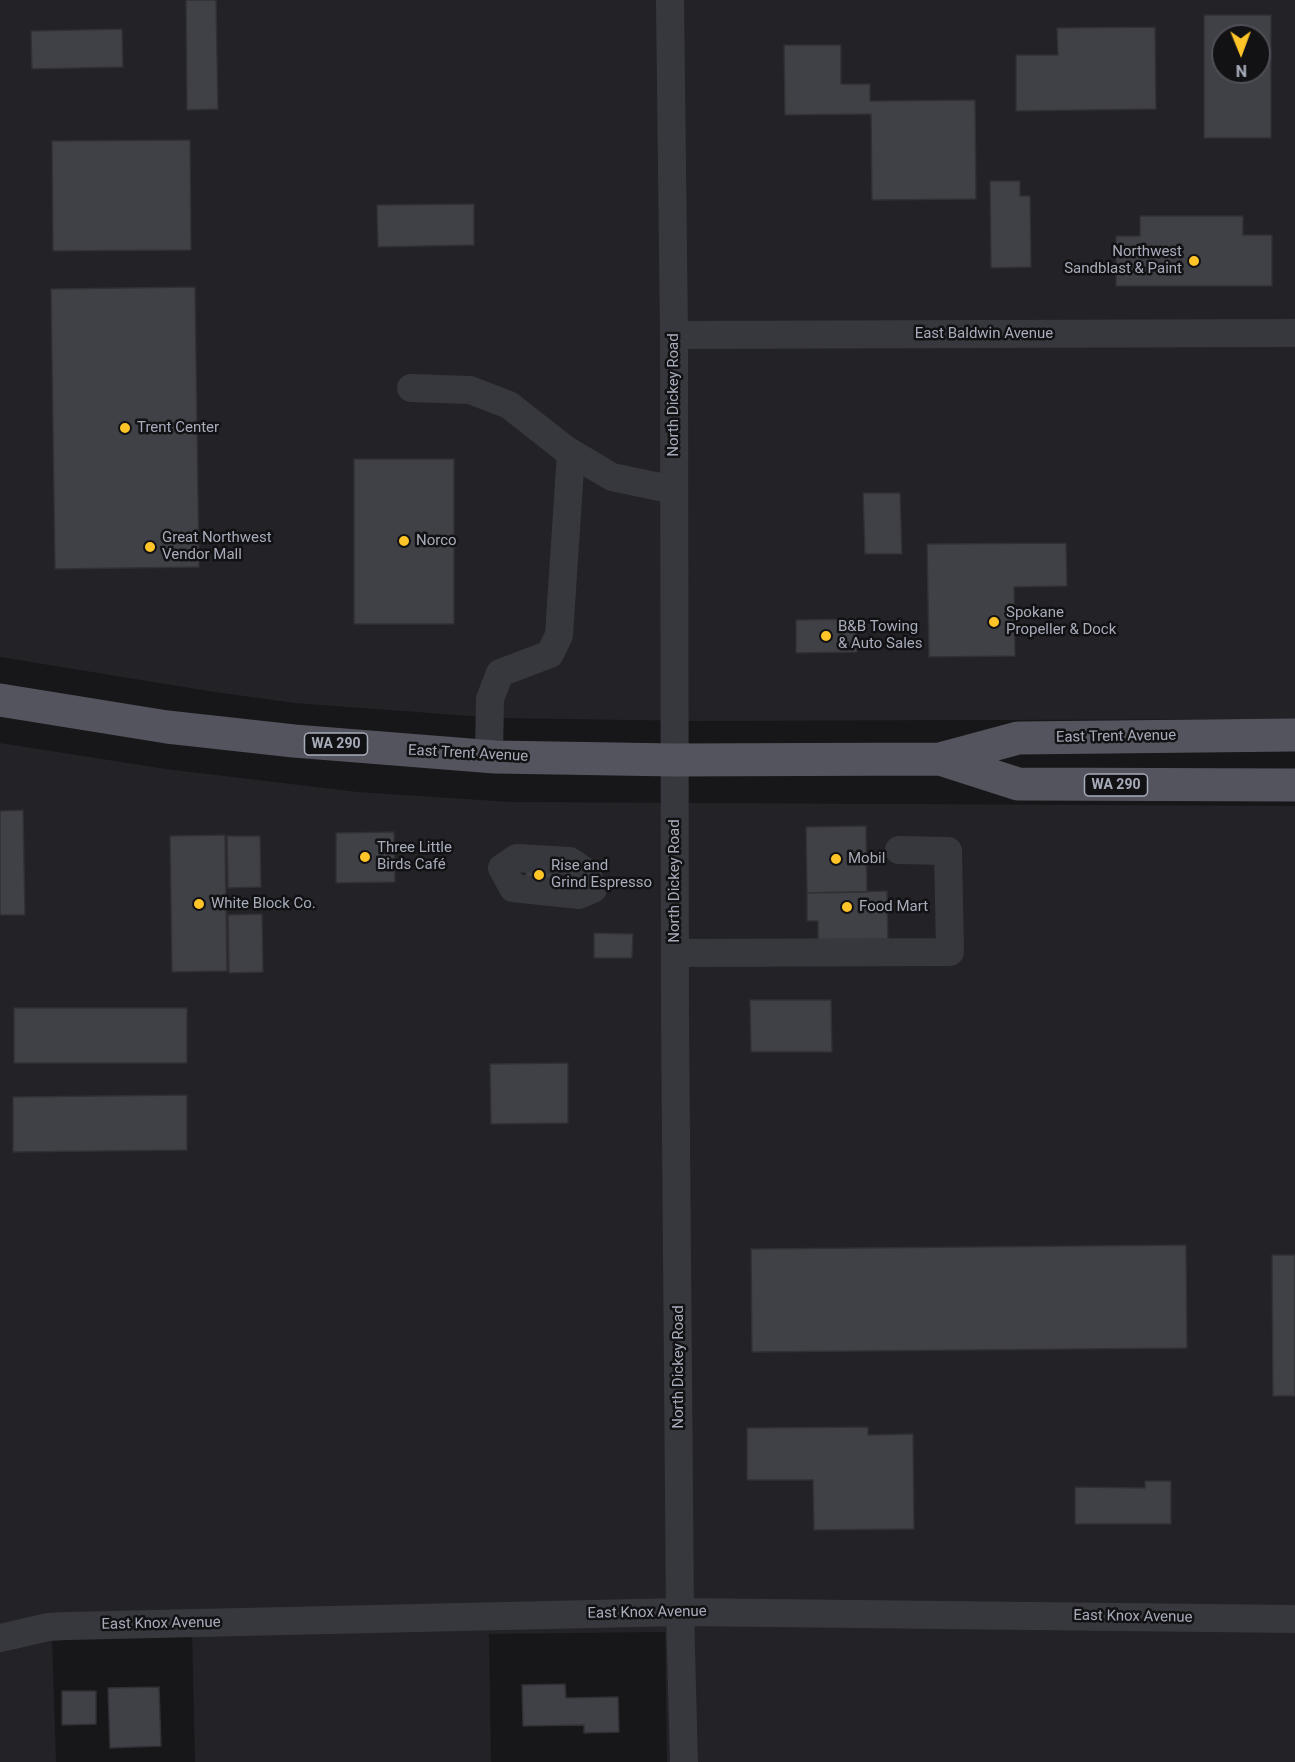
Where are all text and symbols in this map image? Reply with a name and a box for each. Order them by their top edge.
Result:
north arrow [1211,24,1271,84]
text: N [1235,61,1247,80]
place label: Northwest Sandblast & Paint [1064,243,1182,278]
marker: Northwest Sandblast & Paint [1187,254,1201,268]
street label: East Baldwin Avenue [915,325,1053,343]
street label: North Dickey Road [665,333,683,457]
place label: Trent Center [137,419,219,437]
marker: Trent Center [118,421,132,435]
place label: Great Northwest Vendor Mall [162,529,272,564]
place label: Norco [416,532,457,550]
marker: Norco [397,534,411,548]
marker: Great Northwest Vendor Mall [143,540,157,554]
place label: Spokane Propeller & Dock [1006,604,1116,639]
marker: Spokane Propeller & Dock [987,615,1001,629]
place label: B&B Towing & Auto Sales [838,618,922,653]
marker: B&B Towing & Auto Sales [819,629,833,643]
street label: East Trent Avenue [1056,727,1176,747]
road number: WA 290 [304,733,368,755]
street label: East Trent Avenue [407,742,529,766]
road number: WA 290 [1084,774,1148,796]
street label: North Dickey Road [666,819,684,943]
place label: Three Little Birds Café [377,839,452,874]
marker: Three Little Birds Café [358,850,372,864]
place label: Mobil [848,850,885,868]
marker: Mobil [829,852,843,866]
place label: Rise and Grind Espresso [551,857,652,892]
marker: Rise and Grind Espresso [532,868,546,882]
place label: White Block Co. [211,895,316,913]
marker: White Block Co. [192,897,206,911]
place label: Food Mart [859,898,928,916]
marker: Food Mart [840,900,854,914]
street label: North Dickey Road [670,1305,688,1429]
street label: East Knox Avenue [587,1603,707,1623]
street label: East Knox Avenue [1073,1607,1193,1627]
street label: East Knox Avenue [101,1614,221,1634]

